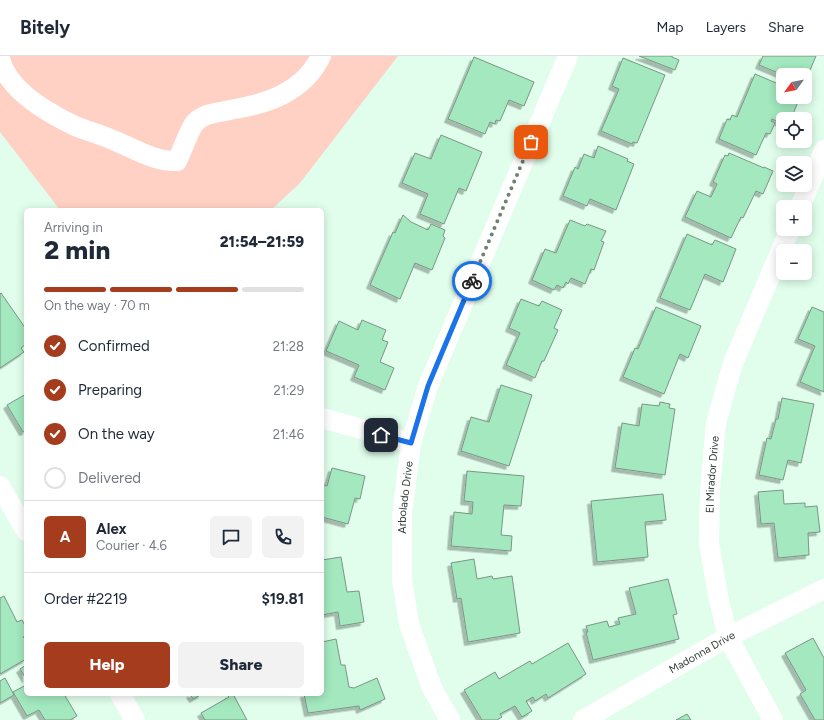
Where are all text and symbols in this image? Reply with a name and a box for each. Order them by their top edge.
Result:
text: Bitely [20,16,70,39]
text: Map [656,19,684,36]
text: Layers [706,19,746,36]
text: Share [768,19,804,36]
north arrow [776,68,812,104]
map controls [776,68,812,280]
button: locate [776,112,812,148]
pin [514,125,548,159]
icon: bag [520,131,542,153]
button: layers [776,156,812,192]
button: + [776,200,812,236]
text: Arriving in [44,220,103,235]
text: 21:54–21:59 [220,233,304,251]
text: 2 min [44,234,110,266]
button: − [776,244,812,280]
courier [452,261,492,301]
icon: bike [461,270,483,292]
text: On the way · 70 m [44,298,150,313]
icon: check [44,335,66,357]
text: Confirmed [78,337,150,355]
text: 21:28 [273,339,304,354]
icon: check [44,379,66,401]
text: Preparing [78,381,142,399]
text: 21:29 [273,383,304,398]
pin [364,418,398,452]
icon: check [44,423,66,445]
icon: home [370,424,392,446]
text: On the way [78,425,155,443]
text: 21:46 [273,427,304,442]
street label: El Mirador Drive [703,435,721,513]
street label: Arbolado Drive [395,460,415,534]
text: Delivered [78,469,141,487]
button: chat [210,516,252,558]
button: phone [262,516,304,558]
text: Alex [96,520,126,538]
text: A [60,528,70,546]
text: Courier · 4.6 [96,538,167,553]
text: Order #2219 [44,590,127,608]
text: $19.81 [261,590,304,608]
street label: Madonna Drive [667,628,737,676]
button: Help [44,642,170,688]
button: Share [178,642,304,688]

